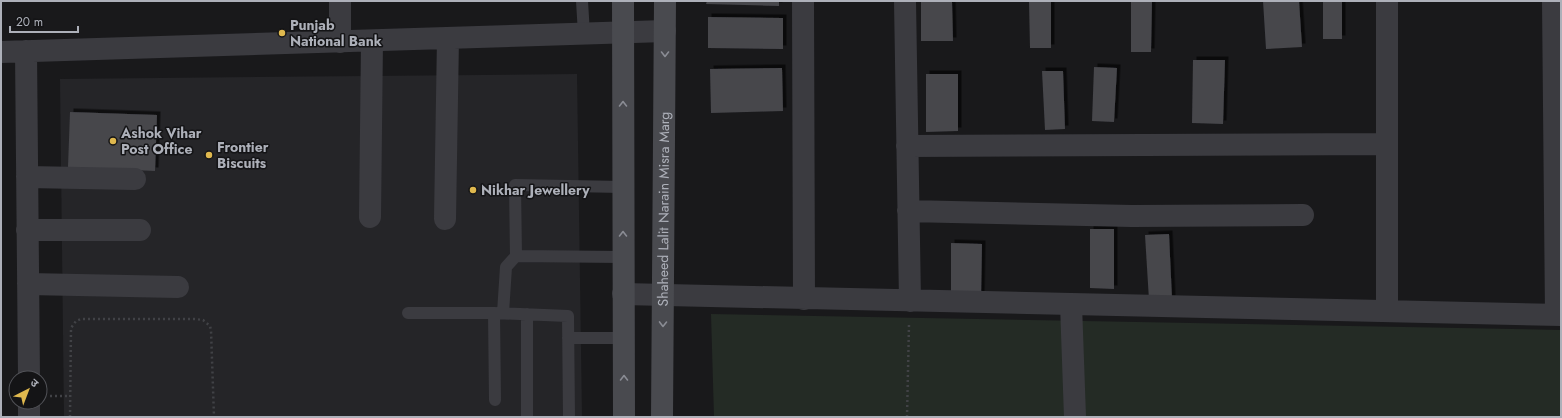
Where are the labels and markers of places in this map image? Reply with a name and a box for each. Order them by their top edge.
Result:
place label: Punjab National Bank [290,15,382,51]
marker: Punjab National Bank [277,28,287,38]
place label: Ashok Vihar Post Office [120,123,202,159]
marker: Ashok Vihar Post Office [108,136,118,146]
place label: Frontier Biscuits [217,137,269,173]
marker: Frontier Biscuits [204,150,214,160]
place label: Nikhar Jewellery [481,180,590,200]
marker: Nikhar Jewellery [468,185,478,195]

